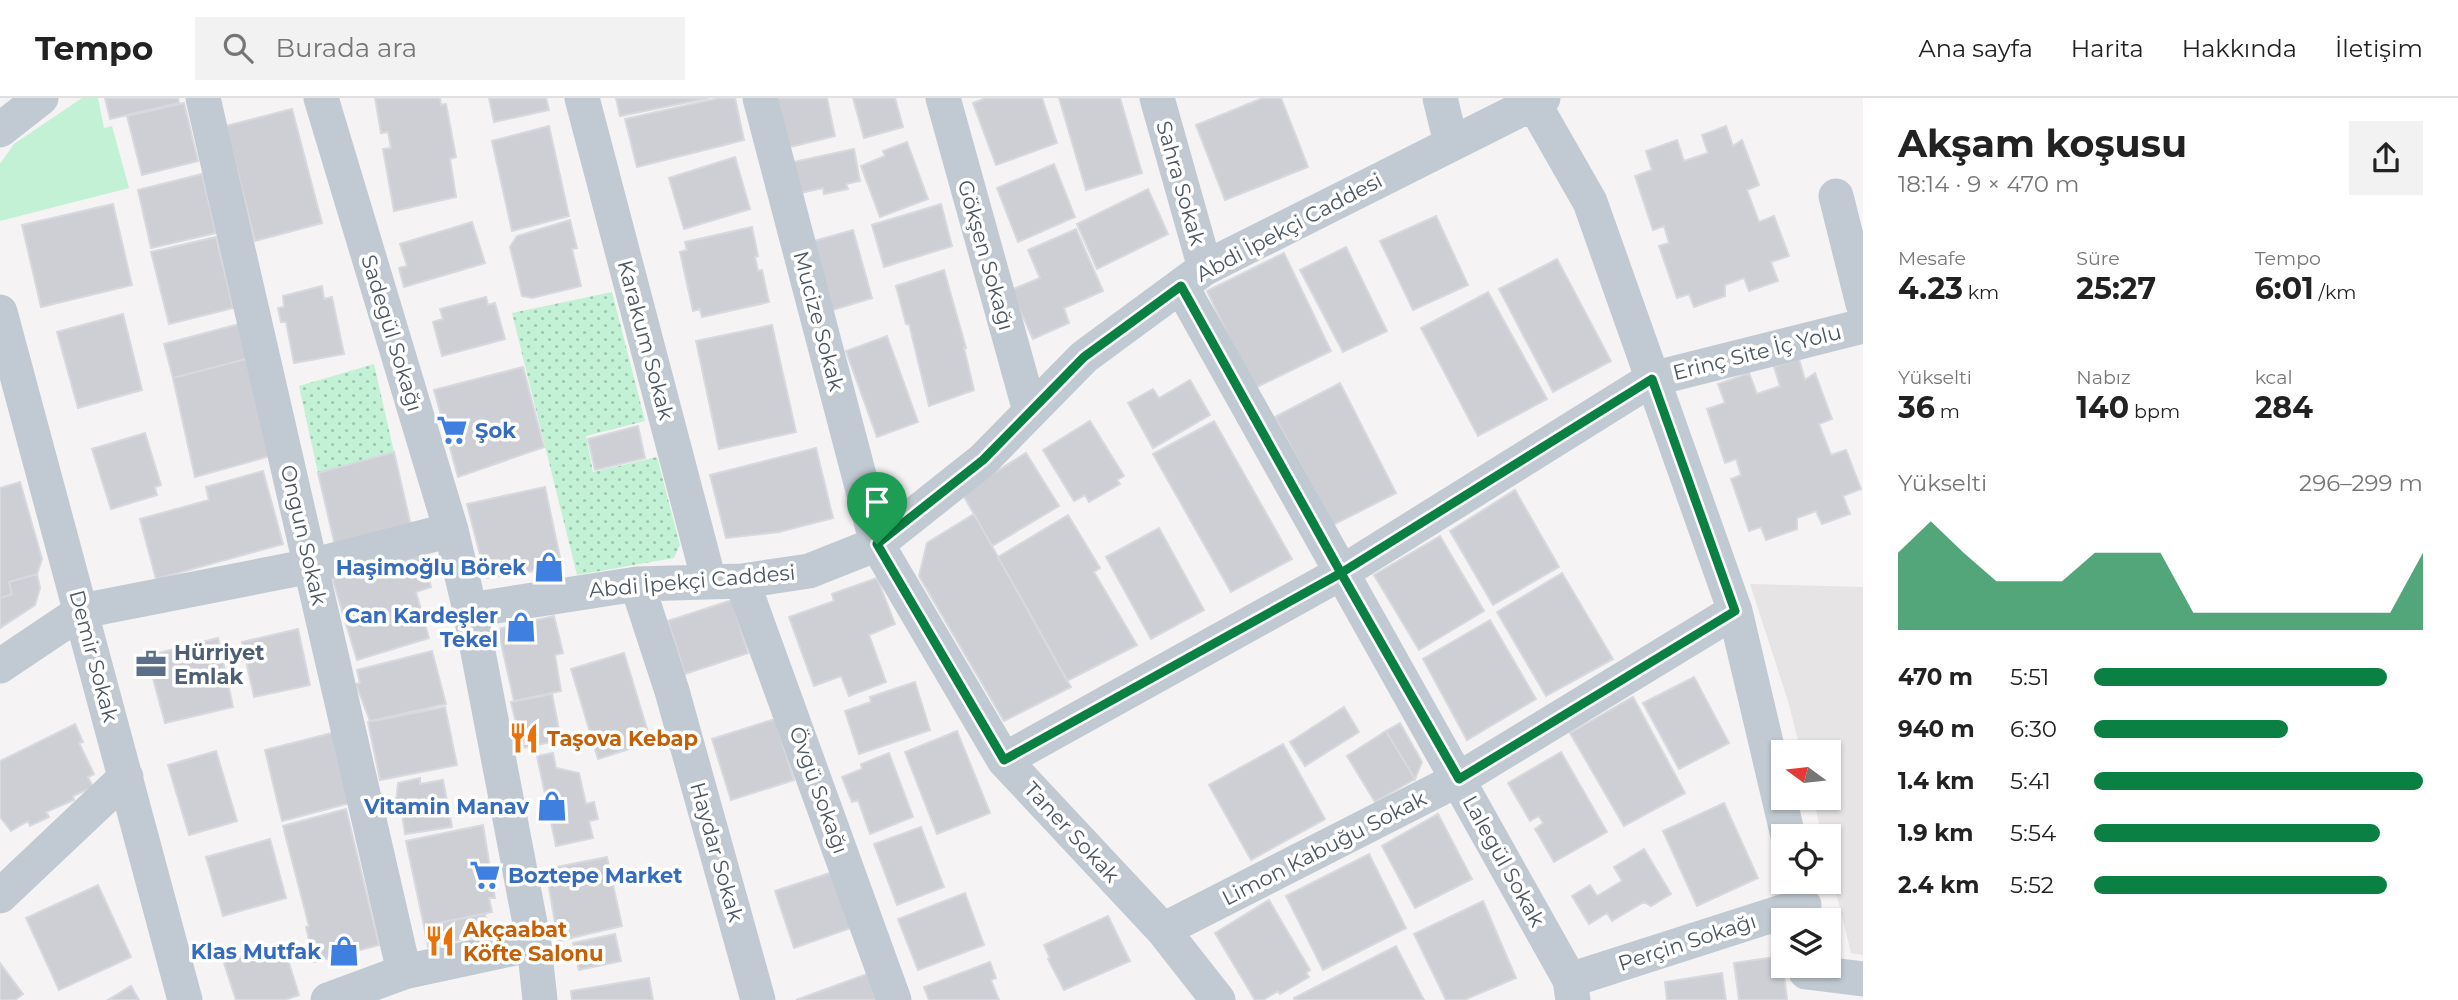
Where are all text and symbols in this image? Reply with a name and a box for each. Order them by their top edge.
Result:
search box [195,17,685,80]
text: Tempo [35,28,153,68]
icon: search [219,29,257,67]
text: Burada ara [275,32,417,64]
text: Ana sayfa [1918,34,2033,63]
text: Harita [2071,34,2144,63]
text: Hakkında [2182,34,2297,63]
text: İletişim [2335,34,2423,63]
street label: Sahra Sokak [1151,118,1211,249]
text: Akşam koşusu [1898,120,2187,167]
button: share [2349,121,2423,195]
street label: Abdi İpekçi Caddesi [1192,167,1386,287]
text: 18:14 · 9 × 470 m [1898,170,2079,198]
street label: Gökşen Sokağı [953,177,1019,333]
text: Mesafe [1898,247,1966,270]
text: Süre [2076,247,2120,270]
text: Tempo [2255,247,2321,270]
street label: Mucize Sokak [788,248,850,394]
street label: Sadegül Sokağı [356,252,428,414]
street label: Karakum Sokak [613,257,679,423]
text: 4.23 [1898,270,1963,307]
text: 25:27 [2076,270,2156,307]
text: 6:01 [2255,270,2314,307]
text: km [1963,281,1999,304]
text: /km [2314,281,2356,304]
street label: Erinç Site İç Yolu [1670,319,1844,385]
text: Yükselti [1898,366,1972,389]
text: Nabız [2076,366,2131,389]
text: kcal [2255,366,2293,389]
text: 36 [1898,389,1935,426]
text: 140 [2076,389,2129,426]
text: 284 [2255,389,2313,426]
text: m [1935,400,1960,423]
text: bpm [2129,400,2180,423]
supermarket icon: Şok [435,413,469,447]
place label: Şok [475,418,516,443]
street label: Ongun Sokak [276,462,332,608]
text: Yükselti [1898,469,1987,497]
text: 296–299 m [2299,469,2423,497]
pin [847,472,907,544]
icon: arrive [858,483,896,521]
shop icon: Haşimoğlu Börek [532,550,566,584]
place label: Haşimoğlu Börek [336,555,526,580]
street label: Abdi İpekçi Caddesi [588,560,796,602]
street label: Demir Sokak [64,587,124,725]
place label: Can Kardeşler Tekel [345,603,498,652]
shop icon: Can Kardeşler Tekel [504,610,538,644]
place label: Hürriyet Emlak [174,640,264,689]
office icon: Hürriyet Emlak [134,647,168,681]
text: 470 m [1898,663,1973,691]
text: 5:51 [2010,663,2049,691]
text: 940 m [1898,715,1975,743]
text: 6:30 [2010,715,2057,743]
restaurant icon: Taşova Kebap [507,721,541,755]
street label: Övgü Sokağı [784,723,854,857]
place label: Taşova Kebap [547,726,698,751]
north arrow [1771,740,1841,810]
map controls [1771,740,1841,978]
text: 1.4 km [1898,767,1975,795]
text: 5:41 [2010,767,2051,795]
street label: Taner Sokak [1019,777,1125,888]
street label: Haydar Sokak [685,779,749,925]
street label: Limon Kabuğu Sokak [1218,785,1431,910]
shop icon: Vitamin Manav [535,789,569,823]
street label: Lalegül Sokak [1458,791,1551,931]
place label: Vitamin Manav [363,794,529,819]
text: 1.9 km [1898,819,1973,847]
text: 5:54 [2010,819,2056,847]
button: locate [1771,824,1841,894]
supermarket icon: Boztepe Market [468,858,502,892]
place label: Boztepe Market [508,863,682,888]
text: 2.4 km [1898,871,1979,899]
text: 5:52 [2010,871,2054,899]
street label: Perçin Sokağı [1615,908,1759,976]
button: layers [1771,908,1841,978]
place label: Akçaabat Köfte Salonu [462,917,603,966]
restaurant icon: Akçaabat Köfte Salonu [423,924,457,958]
shop icon: Klas Mutfak [327,934,361,968]
place label: Klas Mutfak [191,939,321,964]

